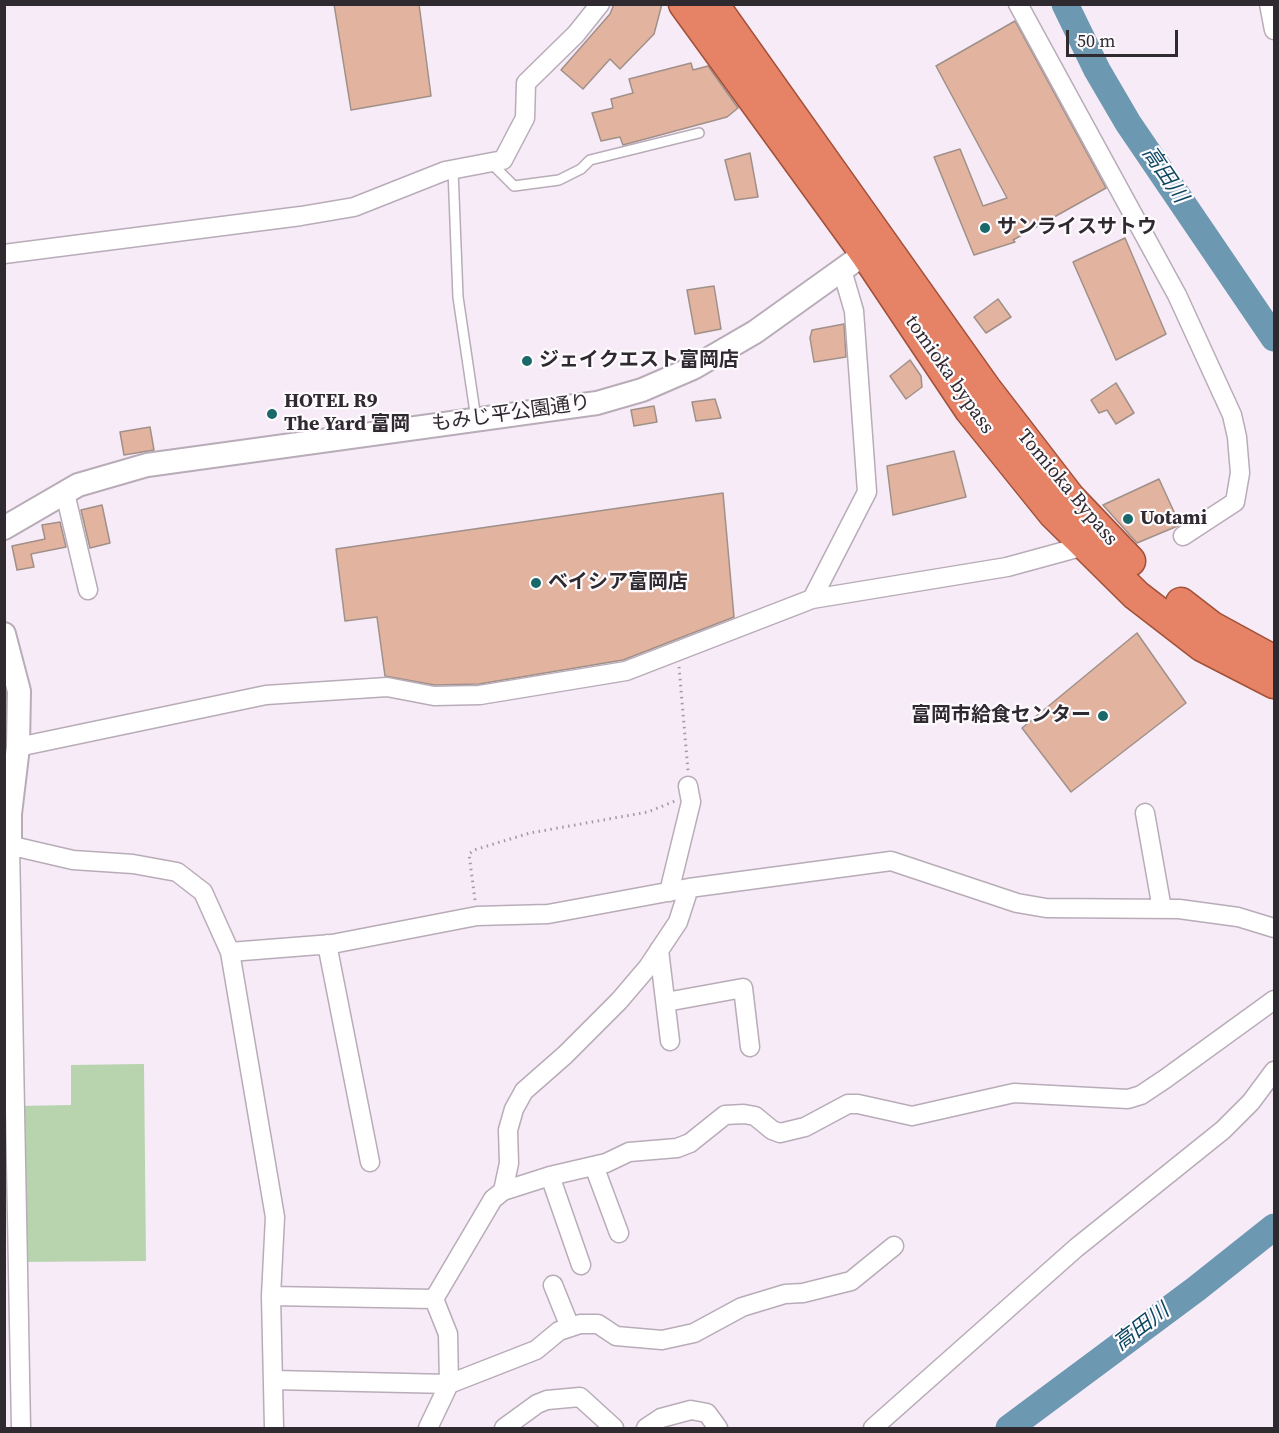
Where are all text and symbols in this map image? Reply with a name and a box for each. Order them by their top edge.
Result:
scale bar [1069,18,1182,56]
text: 50 m [1077,28,1115,53]
water label: 高田川 [1136,142,1192,208]
place label: サンライスサトウ [997,216,1157,240]
marker: サンライスサトウ [978,221,992,235]
street label: tomioka bypass [899,311,999,439]
place label: ジェイクエスト富岡店 [539,349,739,373]
marker: ジェイクエスト富岡店 [520,354,534,368]
place label: HOTEL R9 The Yard 富岡 [284,390,410,437]
street label: もみじ平公園通り [430,391,592,437]
marker: HOTEL R9 The Yard 富岡 [265,407,279,421]
street label: Tomioka Bypass [1012,425,1122,551]
place label: Uotami [1140,507,1207,531]
marker: Uotami [1121,512,1135,526]
place label: ベイシア富岡店 [548,571,688,595]
marker: ベイシア富岡店 [529,576,543,590]
place label: 富岡市給食センター [911,704,1091,728]
marker: 富岡市給食センター [1096,709,1110,723]
water label: 高田川 [1109,1299,1175,1357]

